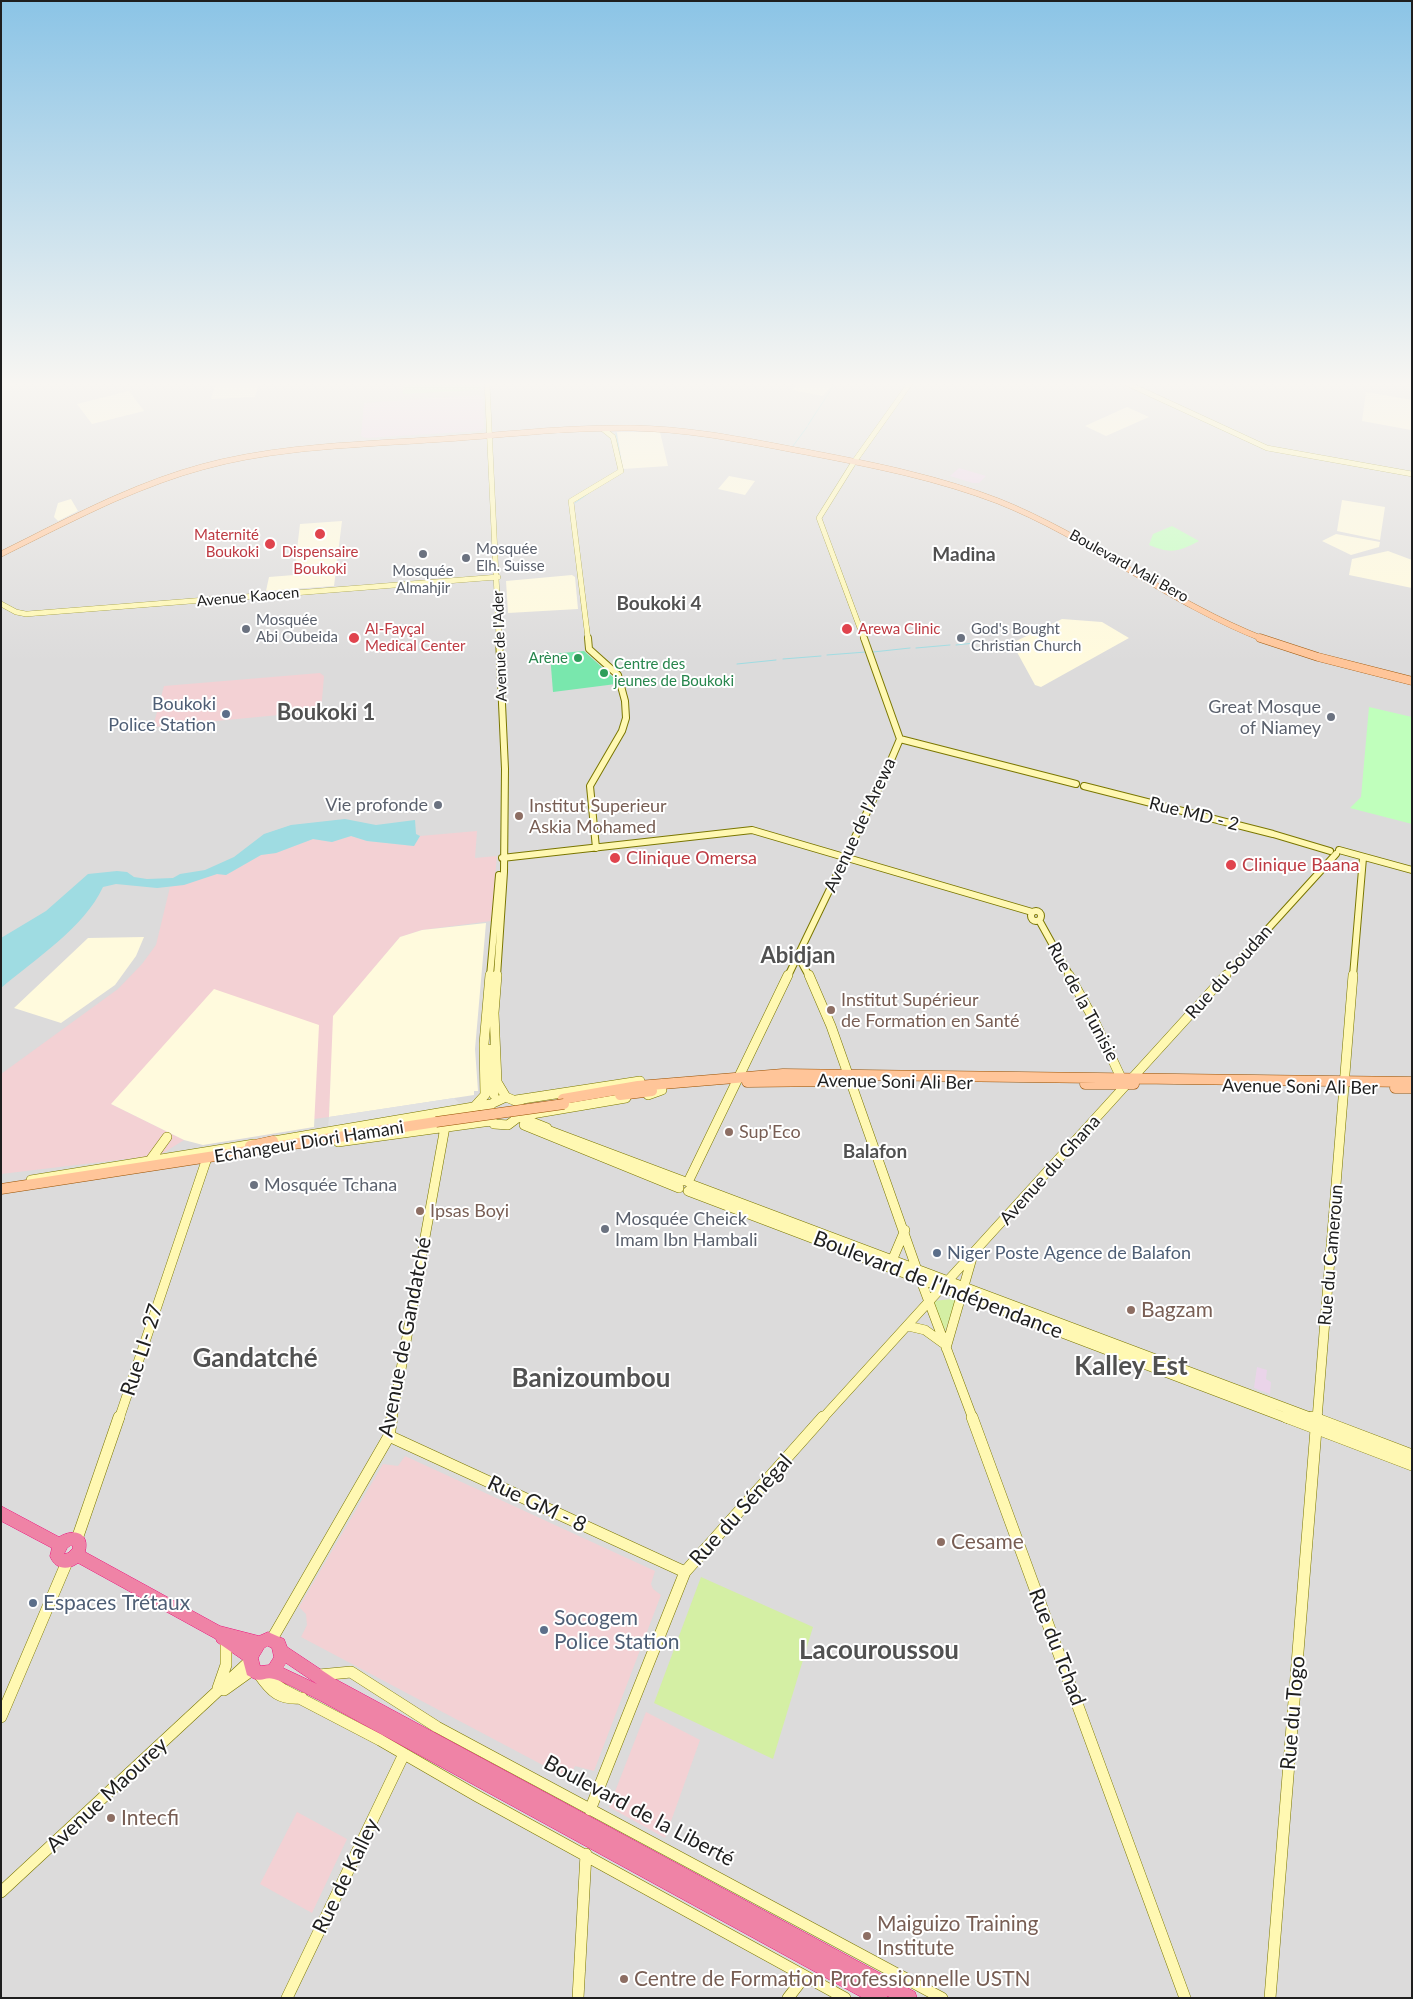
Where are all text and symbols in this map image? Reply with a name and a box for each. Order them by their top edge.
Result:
place label: Maternité Boukoki [194,526,259,561]
street label: Boulevard Mali Bero [1066,526,1192,606]
marker: Dispensaire Boukoki [313,527,327,541]
marker: Maternité Boukoki [263,537,277,551]
place label: Mosquée Elh. Suisse [476,540,545,575]
place label: Dispensaire Boukoki [282,543,358,578]
district label: Madina [932,544,996,566]
marker: Mosquée Almahjir [417,548,429,560]
marker: Mosquée Elh. Suisse [460,552,472,564]
place label: Mosquée Almahjir [392,562,454,597]
street label: Avenue Kaocen [196,584,300,610]
street label: Avenue de l'Ader [489,590,511,702]
district label: Boukoki 4 [616,593,702,615]
place label: Mosquée Abi Oubeida [256,611,338,646]
place label: Al-Fayçal Medical Center [365,620,465,655]
place label: Arewa Clinic [858,620,940,638]
place label: God's Bought Christian Church [971,620,1081,655]
marker: Arewa Clinic [840,622,854,636]
marker: Mosquée Abi Oubeida [240,623,252,635]
marker: Al-Fayçal Medical Center [347,631,361,645]
marker: God's Bought Christian Church [955,632,967,644]
place label: Arène [529,649,568,667]
marker: Arène [572,652,584,664]
place label: Centre des jeunes de Boukoki [614,655,734,690]
marker: Centre des jeunes de Boukoki [598,667,610,679]
place label: Boukoki Police Station [108,693,216,736]
place label: Great Mosque of Niamey [1208,696,1321,739]
district label: Boukoki 1 [277,700,375,726]
marker: Boukoki Police Station [220,708,232,720]
marker: Great Mosque of Niamey [1325,711,1337,723]
street label: Avenue de l'Arewa [819,754,901,896]
street label: Rue MD - 2 [1147,792,1241,836]
place label: Vie profonde [325,794,428,816]
place label: Institut Superieur Askia Mohamed [529,795,667,838]
marker: Vie profonde [432,799,444,811]
marker: Institut Superieur Askia Mohamed [513,810,525,822]
place label: Clinique Omersa [626,847,757,869]
marker: Clinique Omersa [608,851,622,865]
place label: Clinique Baana [1242,854,1360,876]
marker: Clinique Baana [1224,858,1238,872]
street label: Rue du Soudan [1181,921,1277,1023]
street label: Rue de la Tunisie [1043,939,1123,1065]
district label: Abidjan [761,943,835,969]
place label: Institut Supérieur de Formation en Santé [841,989,1019,1032]
marker: Institut Supérieur de Formation en Santé [825,1004,837,1016]
street label: Avenue Soni Ali Ber [817,1070,973,1094]
street label: Avenue Soni Ali Ber [1222,1075,1378,1099]
street label: Avenue du Ghana [995,1111,1105,1229]
street label: Echangeur Diori Hamani [213,1116,405,1168]
place label: Sup'Eco [739,1121,801,1143]
marker: Sup'Eco [723,1126,735,1138]
district label: Balafon [843,1141,907,1163]
place label: Mosquée Tchana [264,1174,397,1196]
marker: Mosquée Tchana [248,1179,260,1191]
street label: Rue du Cameroun [1314,1184,1348,1326]
place label: Ipsas Boyi [430,1200,509,1222]
marker: Ipsas Boyi [414,1205,426,1217]
place label: Mosquée Cheick Imam Ibn Hambali [615,1208,758,1250]
marker: Mosquée Cheick Imam Ibn Hambali [599,1223,611,1235]
street label: Boulevard de l'Indépendance [810,1226,1066,1344]
street label: Avenue de Gandatché [373,1235,437,1439]
place label: Niger Poste Agence de Balafon [947,1242,1191,1264]
marker: Niger Poste Agence de Balafon [931,1247,943,1259]
place label: Bagzam [1141,1297,1213,1323]
street label: Rue LI- 27 [115,1301,169,1399]
marker: Bagzam [1125,1304,1137,1316]
district label: Gandatché [192,1343,318,1375]
district label: Kalley Est [1074,1351,1188,1383]
district label: Banizoumbou [512,1363,670,1395]
street label: Rue du Sénégal [684,1449,798,1571]
street label: Rue GM - 8 [483,1470,591,1538]
place label: Cesame [951,1529,1024,1555]
marker: Cesame [935,1536,947,1548]
street label: Rue du Tchad [1023,1585,1091,1709]
place label: Espaces Trétaux [43,1590,190,1616]
marker: Espaces Trétaux [27,1597,39,1609]
place label: Socogem Police Station [554,1605,680,1655]
marker: Socogem Police Station [538,1624,550,1636]
district label: Lacouroussou [799,1635,959,1667]
street label: Rue du Togo [1275,1655,1311,1771]
street label: Avenue Maourey [41,1732,173,1858]
street label: Boulevard de la Liberté [539,1750,739,1872]
place label: Intecfi [121,1805,179,1831]
marker: Intecfi [105,1812,117,1824]
street label: Rue de Kalley [307,1814,385,1938]
place label: Maiguizo Training Institute [877,1911,1038,1961]
marker: Maiguizo Training Institute [861,1930,873,1942]
place label: Centre de Formation Professionnelle USTN [634,1966,1031,1992]
marker: Centre de Formation Professionnelle USTN [618,1973,630,1985]

